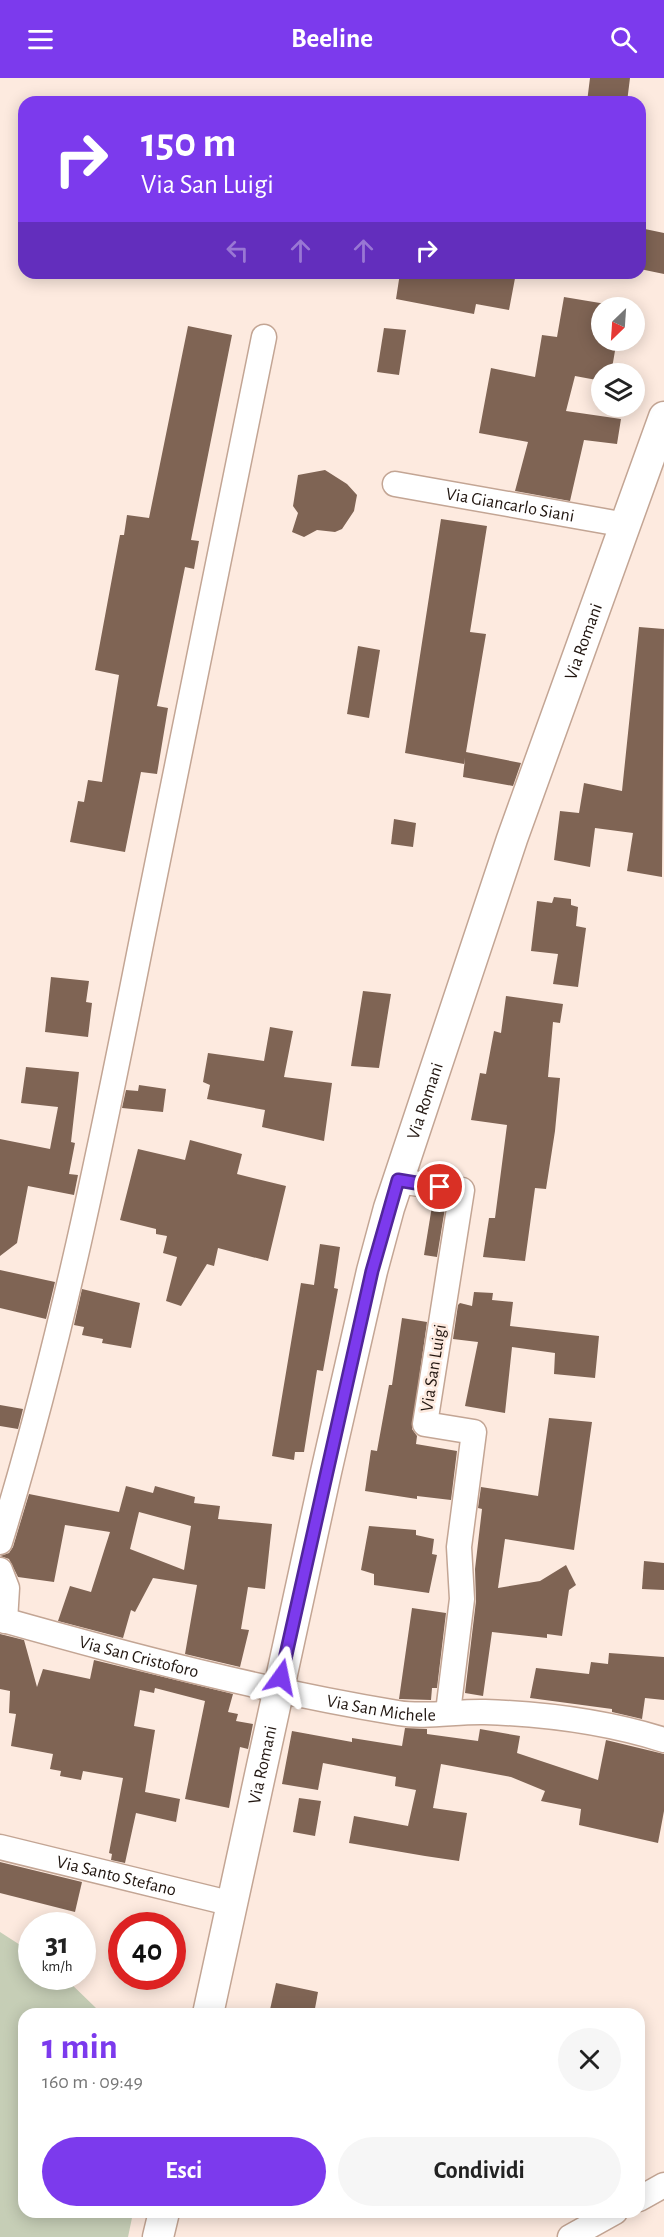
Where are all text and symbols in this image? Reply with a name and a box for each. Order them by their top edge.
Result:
icon: menu [24,23,57,56]
icon: search [607,23,640,56]
text: Beeline [291,25,373,52]
icon: right [42,120,120,198]
text: 150 m [141,122,236,164]
text: Via San Luigi [141,171,274,198]
icon: left [221,234,254,267]
icon: ahead [284,234,317,267]
icon: ahead [347,234,380,267]
icon: right [410,234,443,267]
north arrow [591,297,645,351]
map controls [591,297,645,417]
button: layers [591,363,645,417]
street label: Via Giancarlo Siani [444,485,576,526]
street label: Via Romani [562,601,606,683]
street label: Via Romani [404,1060,447,1142]
pin [414,1161,465,1212]
icon: arrive [423,1170,456,1203]
street label: Via San Luigi [418,1323,450,1413]
street label: Via San Cristoforo [77,1633,200,1682]
position arrow [249,1645,313,1709]
street label: Via San Michele [325,1692,436,1725]
street label: Via Romani [246,1724,281,1806]
street label: Via Santo Stefano [55,1853,178,1900]
speed limit sign: 40 [108,1912,186,1990]
text: 31 [45,1929,69,1959]
text: km/h [42,1959,72,1974]
button: close [558,2028,621,2091]
text: 1 min [42,2029,118,2065]
text: 160 m · 09:49 [42,2072,143,2092]
button: Esci [42,2137,326,2206]
button: Condividi [338,2137,621,2206]

